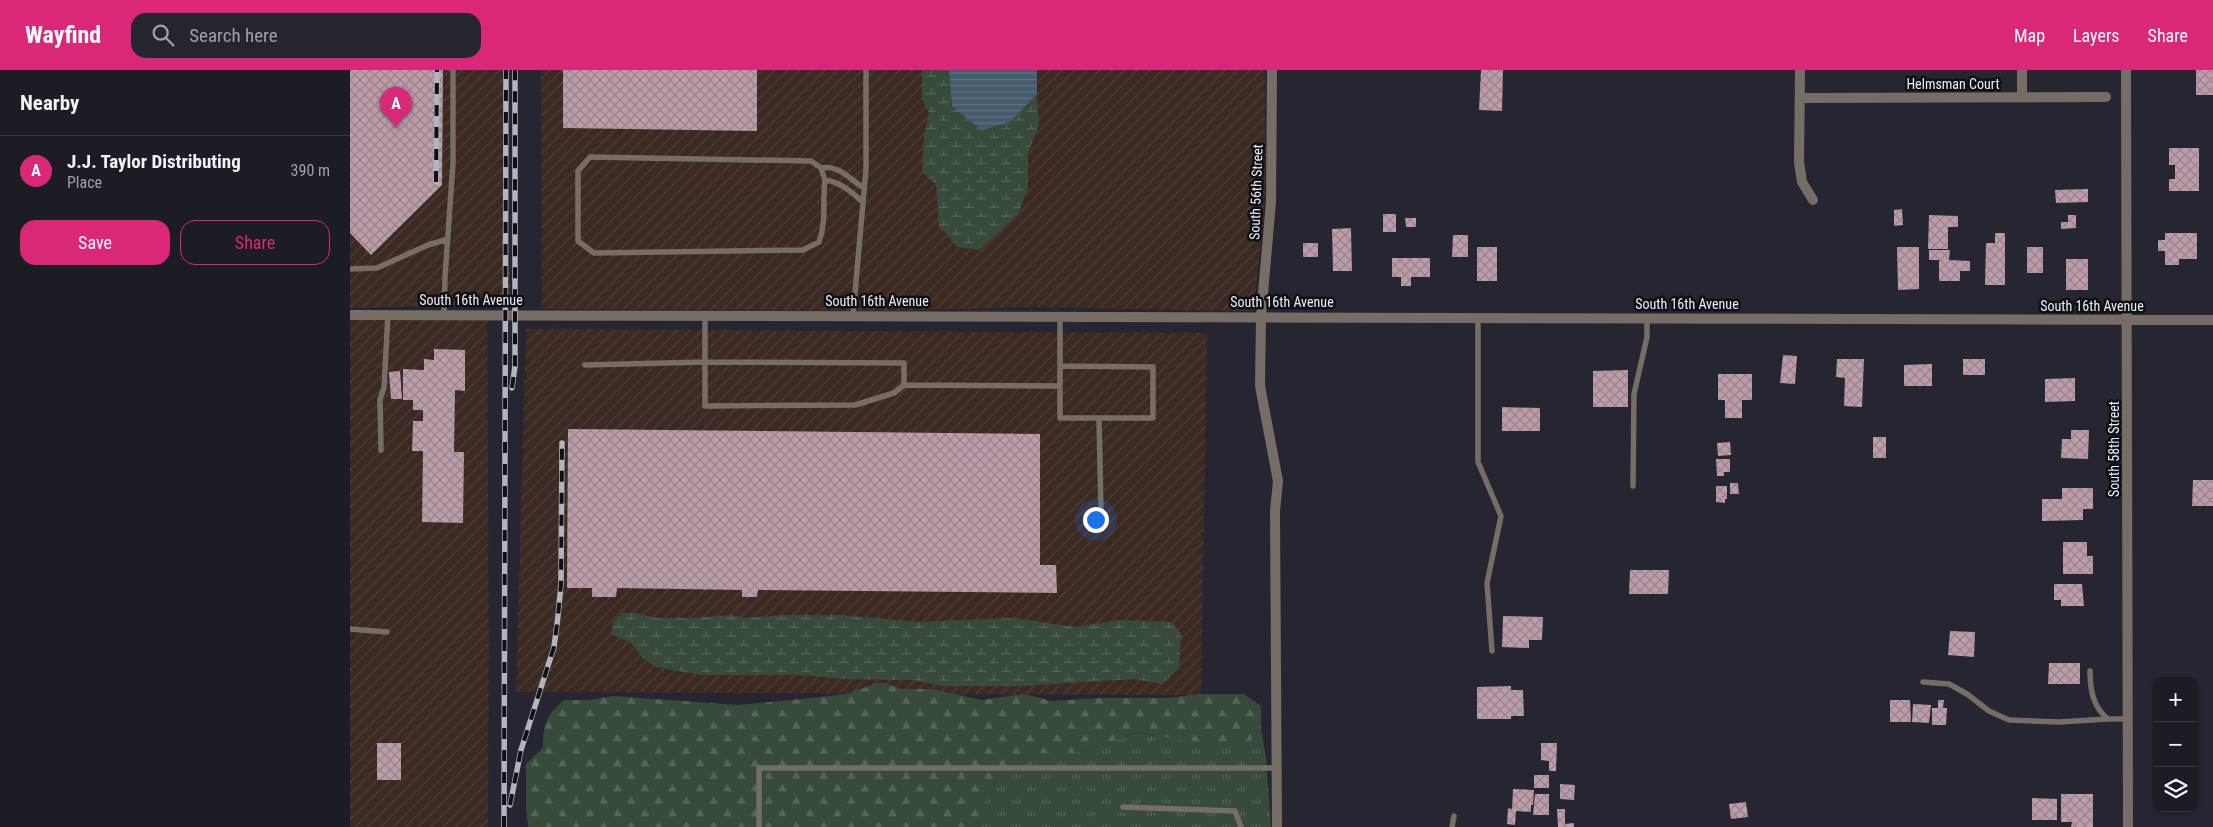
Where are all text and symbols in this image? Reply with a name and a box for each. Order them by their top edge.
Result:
search box [131,13,481,58]
text: Wayfind [25,21,101,49]
icon: search [149,21,177,49]
text: Search here [189,24,278,47]
text: Map [2014,25,2045,46]
text: Layers [2073,25,2120,46]
text: Share [2148,25,2188,46]
street label: Helmsman Court [1906,76,2000,92]
pin: A [380,87,412,128]
text: Nearby [20,91,79,115]
street label: South 56th Street [1246,144,1266,240]
text: J.J. Taylor Distributing [67,150,241,173]
text: A [31,161,41,180]
text: 390 m [291,161,330,180]
text: Place [67,173,102,192]
button: Save [20,220,170,265]
button: Share [180,220,330,265]
street label: South 16th Avenue [419,292,523,308]
street label: South 16th Avenue [825,293,929,309]
street label: South 16th Avenue [1230,294,1334,310]
street label: South 16th Avenue [1635,296,1739,312]
street label: South 16th Avenue [2040,298,2144,314]
street label: South 58th Street [2106,401,2122,497]
your location [1083,507,1109,533]
map controls [2153,677,2198,812]
button: + [2153,677,2198,722]
button: − [2153,722,2198,767]
button: layers [2153,767,2198,812]

